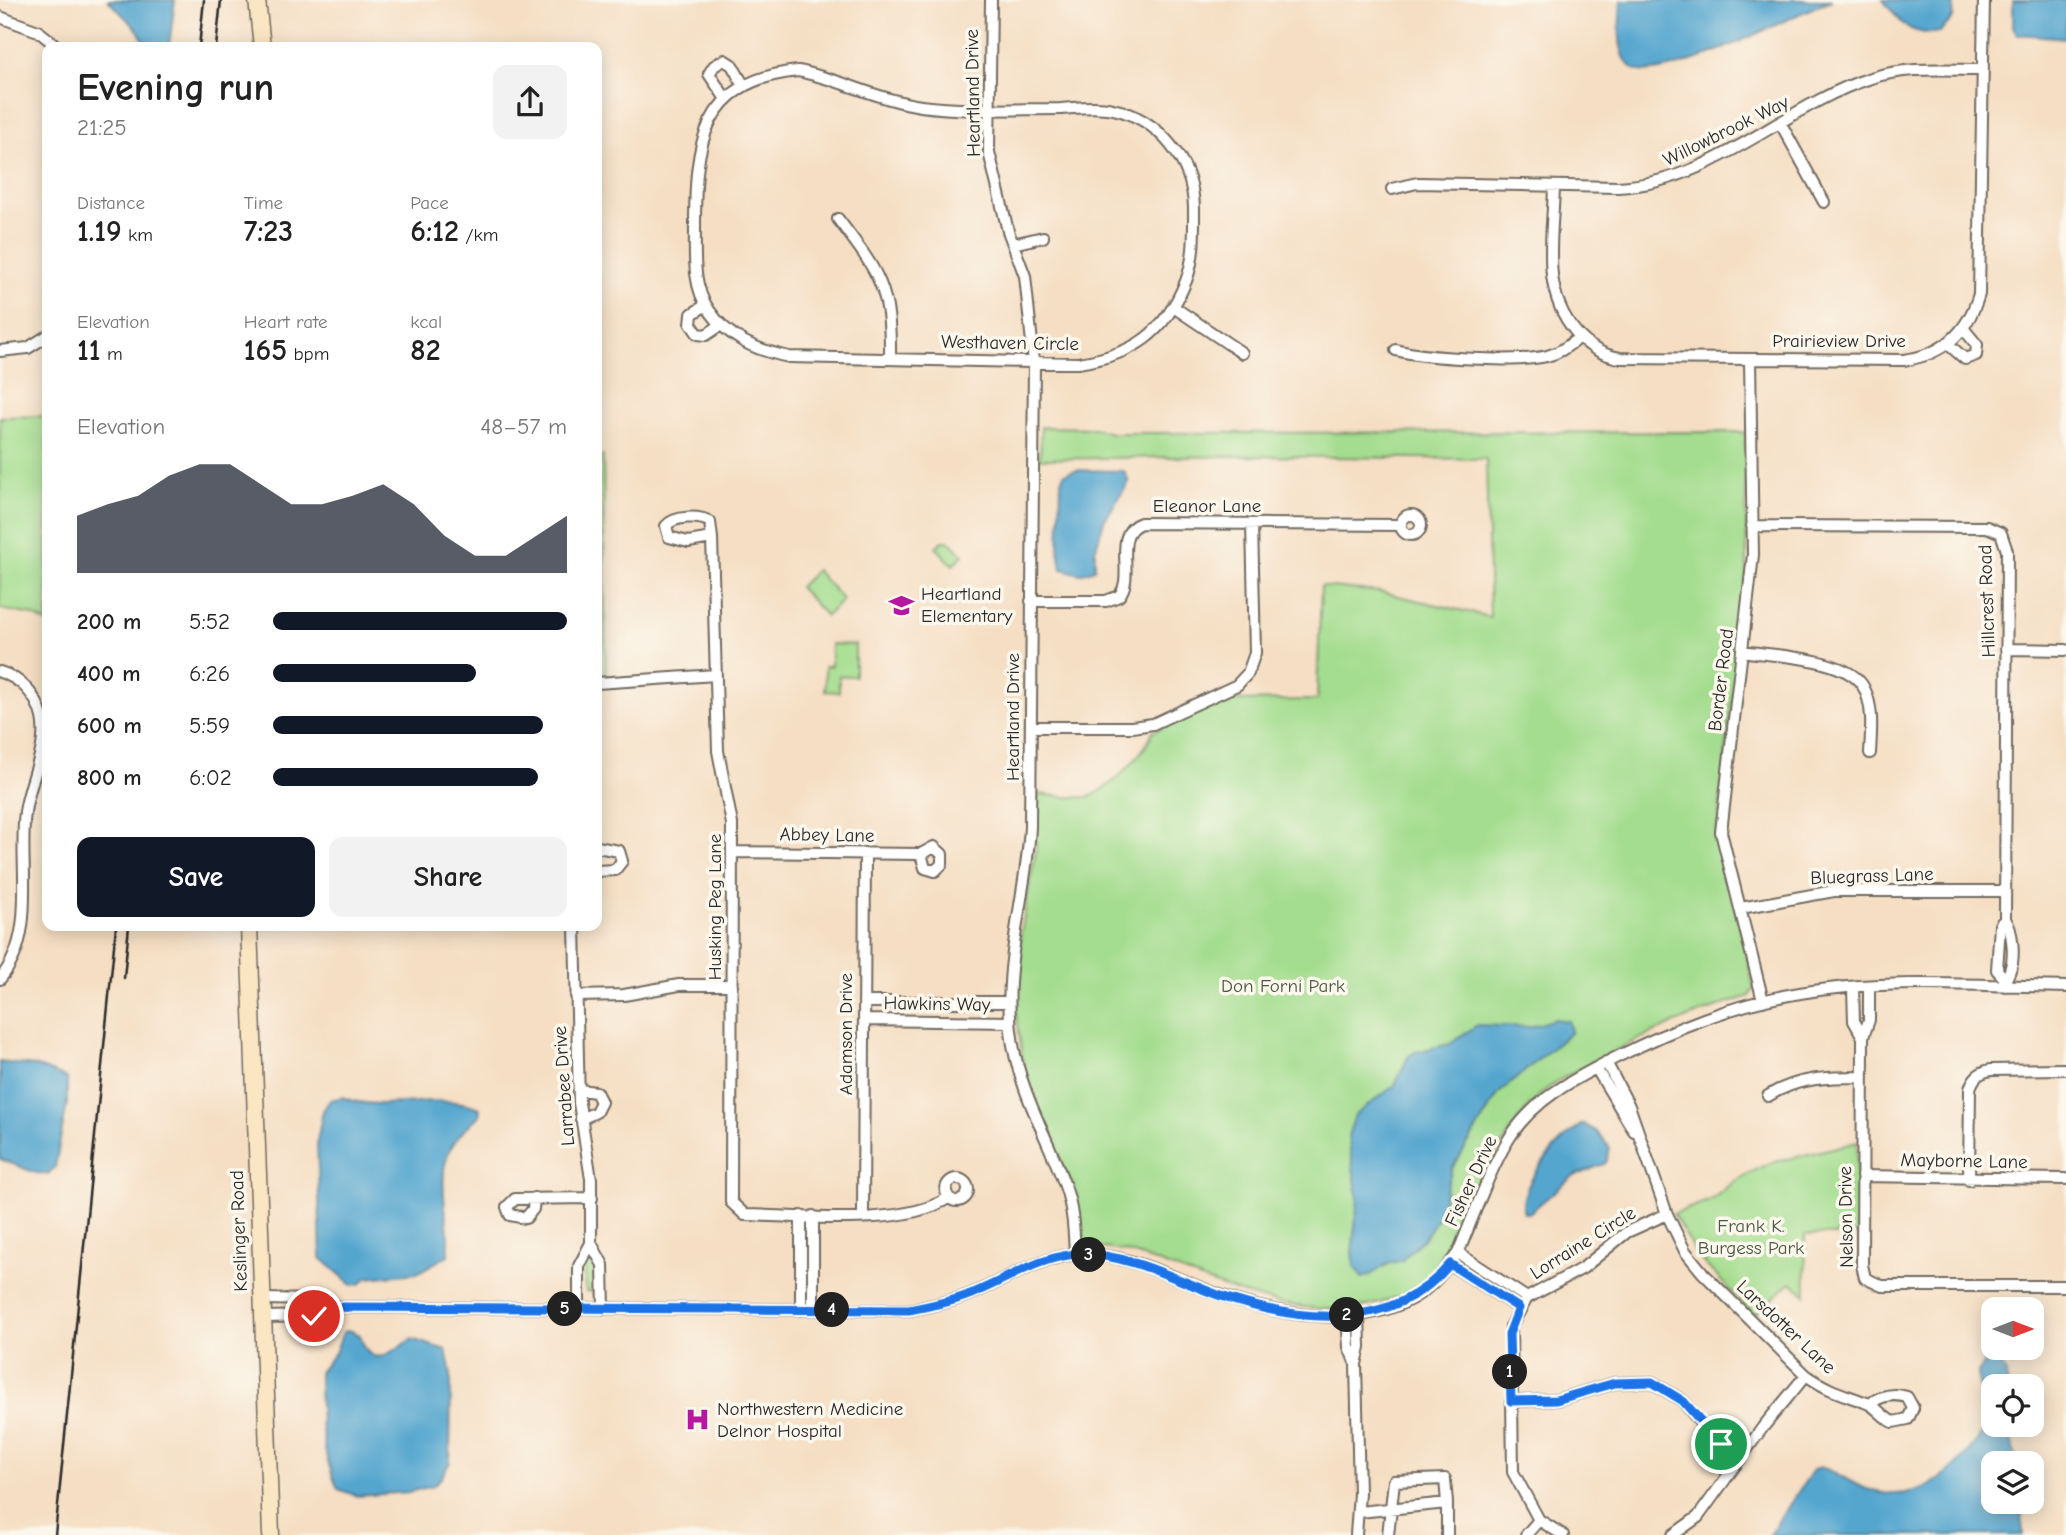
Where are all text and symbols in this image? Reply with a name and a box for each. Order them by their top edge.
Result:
street label: Heartland Drive [961,29,985,157]
button: share [493,65,567,139]
text: Evening run [77,66,274,110]
street label: Willowbrook Way [1660,91,1793,171]
text: 21:25 [77,114,127,141]
text: Distance [77,192,145,214]
text: Time [244,192,283,214]
text: Pace [410,192,449,214]
text: 1.19 [77,214,122,249]
text: 7:23 [244,214,293,249]
text: 6:12 [410,214,459,249]
text: km [122,224,153,246]
text: /km [459,224,499,246]
text: Elevation [77,311,150,333]
text: Heart rate [244,311,327,333]
text: kcal [410,311,442,333]
street label: Prairieview Drive [1772,330,1906,352]
street label: Westhaven Circle [941,331,1079,355]
text: 11 [77,333,101,368]
text: 165 [244,333,287,368]
text: 82 [410,333,441,368]
text: m [101,343,123,365]
text: bpm [287,343,329,365]
text: Elevation [77,413,165,440]
text: 48–57 m [480,413,567,440]
street label: Eleanor Lane [1153,495,1261,517]
street label: Hillcrest Road [1974,544,2000,658]
place label: Heartland Elementary [921,583,1013,627]
school or university icon: Heartland Elementary [887,591,915,619]
text: 200 m [77,608,141,635]
text: 5:52 [189,608,230,635]
street label: Border Road [1704,627,1738,733]
street label: Heartland Drive [1002,653,1024,781]
text: 400 m [77,660,141,687]
text: 6:26 [189,660,230,687]
text: 600 m [77,712,142,739]
text: 5:59 [189,712,230,739]
text: 800 m [77,764,142,791]
text: 6:02 [189,764,232,791]
street label: Abbey Lane [779,823,875,847]
street label: Husking Peg Lane [704,834,726,980]
button: Save [77,837,315,917]
button: Share [329,837,567,917]
street label: Bluegrass Lane [1810,863,1934,889]
street label: Adamson Drive [835,973,857,1095]
park label: Don Forni Park [1221,975,1346,997]
street label: Hawkins Way [883,992,991,1016]
street label: Larrabee Drive [549,1025,579,1147]
street label: Fisher Drive [1440,1132,1502,1230]
street label: Mayborne Lane [1900,1149,2028,1173]
street label: Nelson Drive [1834,1166,1858,1268]
street label: Keslinger Road [226,1170,252,1292]
street label: Lorraine Circle [1526,1202,1640,1284]
park label: Frank K. Burgess Park [1698,1215,1805,1259]
pin: 3 [1072,1238,1106,1272]
text: 3 [1084,1243,1093,1265]
street label: Larsdotter Lane [1732,1276,1840,1378]
pin [284,1286,344,1346]
pin: 5 [548,1292,582,1326]
pin: 4 [814,1292,850,1328]
icon: check [295,1297,333,1335]
text: 5 [559,1297,570,1319]
north arrow [1981,1297,2044,1360]
map controls [1981,1297,2044,1514]
text: 4 [827,1298,836,1320]
pin: 2 [1330,1298,1364,1332]
text: 2 [1342,1303,1351,1325]
pin: 1 [1492,1354,1528,1390]
text: 1 [1506,1360,1513,1382]
button: locate [1981,1374,2044,1437]
place label: Northwestern Medicine Delnor Hospital [717,1398,903,1442]
hospital icon: Northwestern Medicine Delnor Hospital [683,1406,711,1434]
pin [1691,1414,1751,1474]
icon: arrive [1702,1425,1740,1463]
button: layers [1981,1451,2044,1514]

